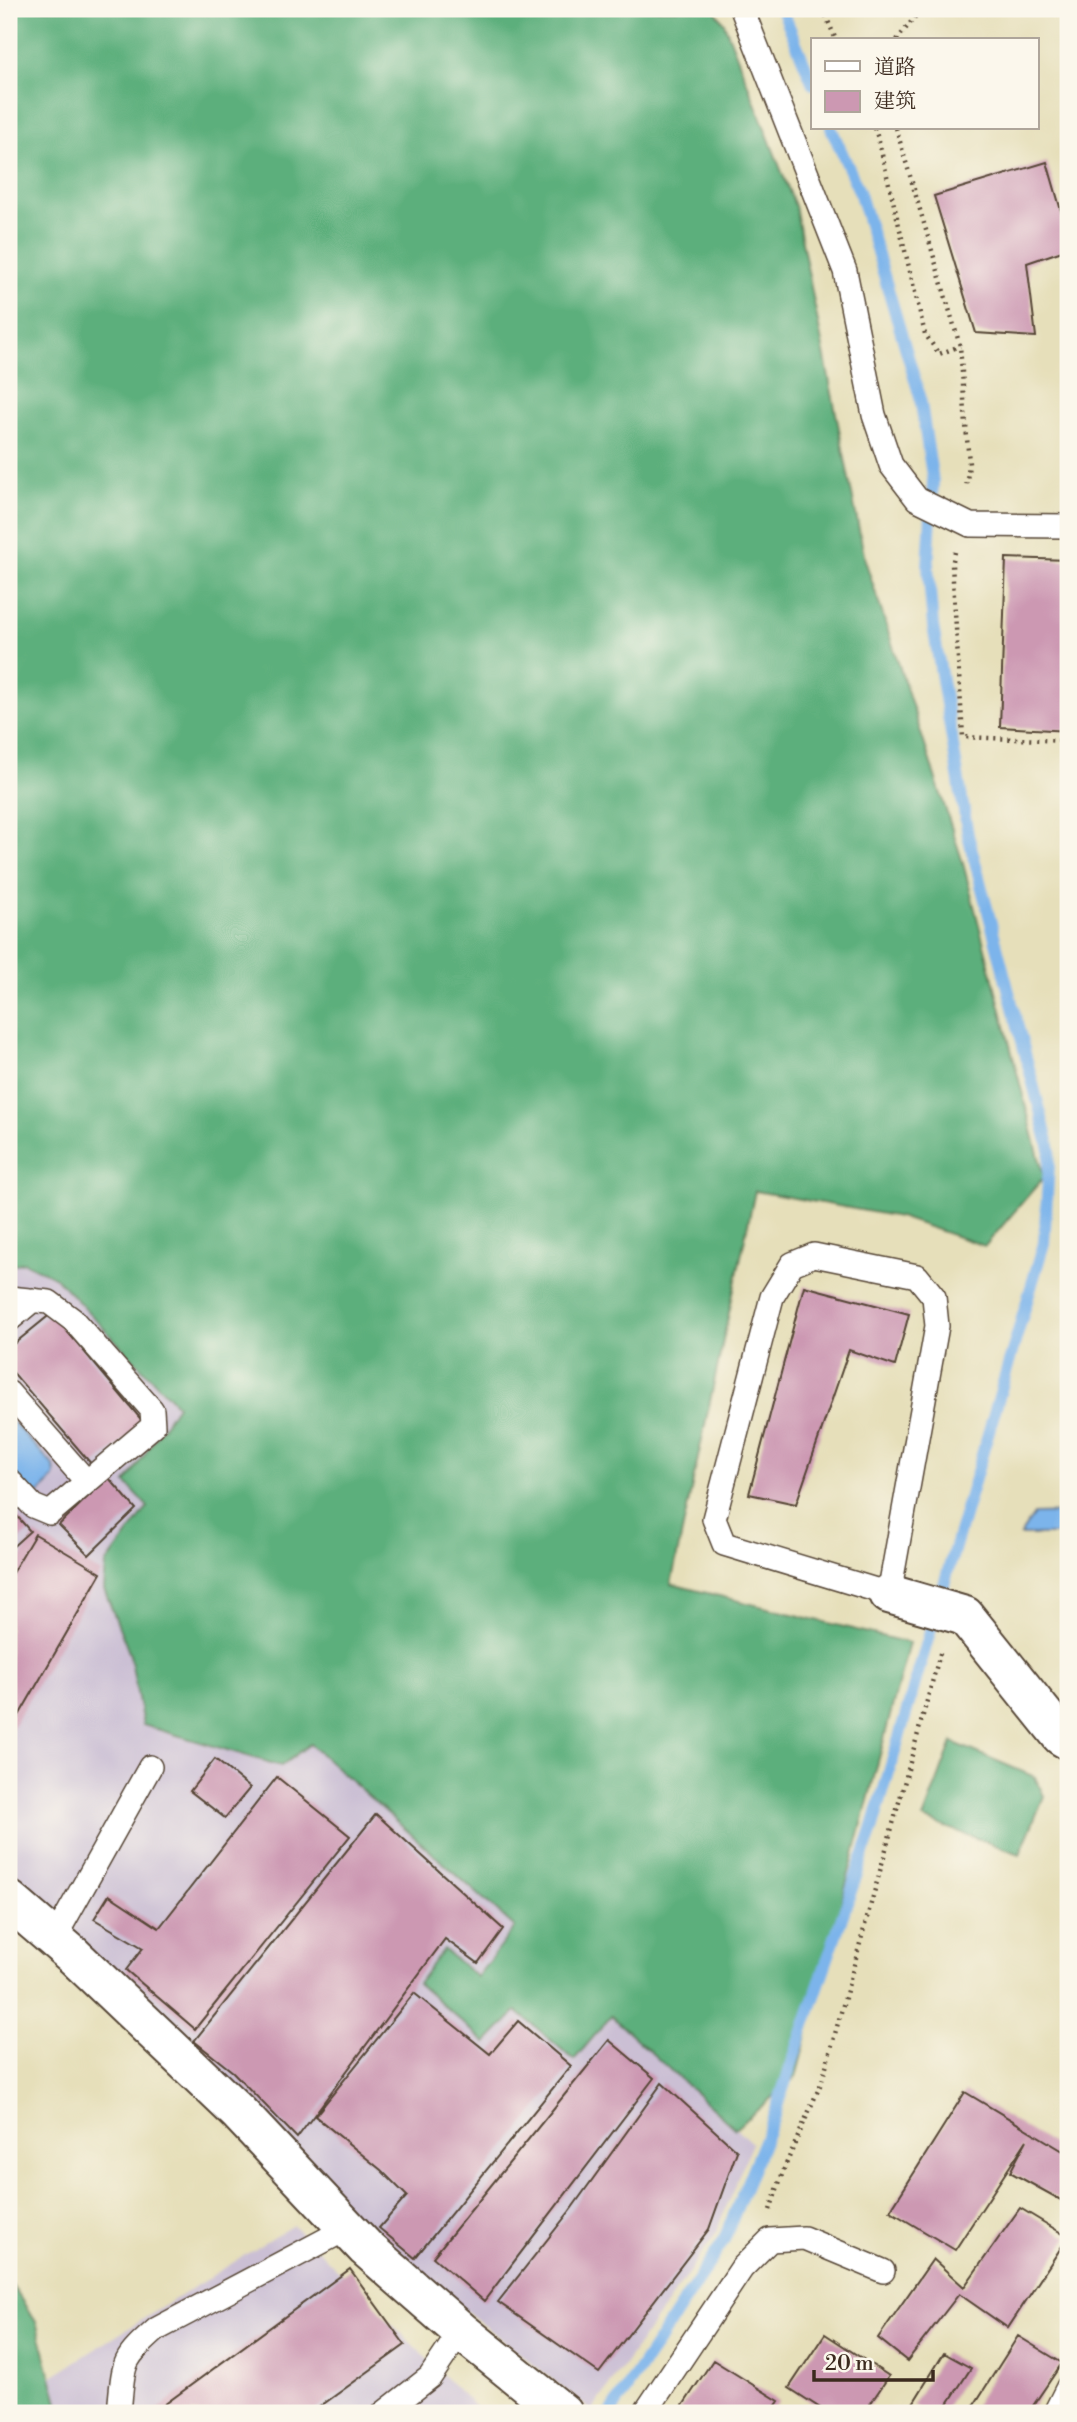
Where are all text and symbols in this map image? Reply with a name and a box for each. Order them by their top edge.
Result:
legend [811,38,1038,130]
text: 道路 [874,55,916,81]
text: 建筑 [874,89,916,115]
scale bar [814,2338,934,2382]
text: 20 m [825,2351,874,2377]

